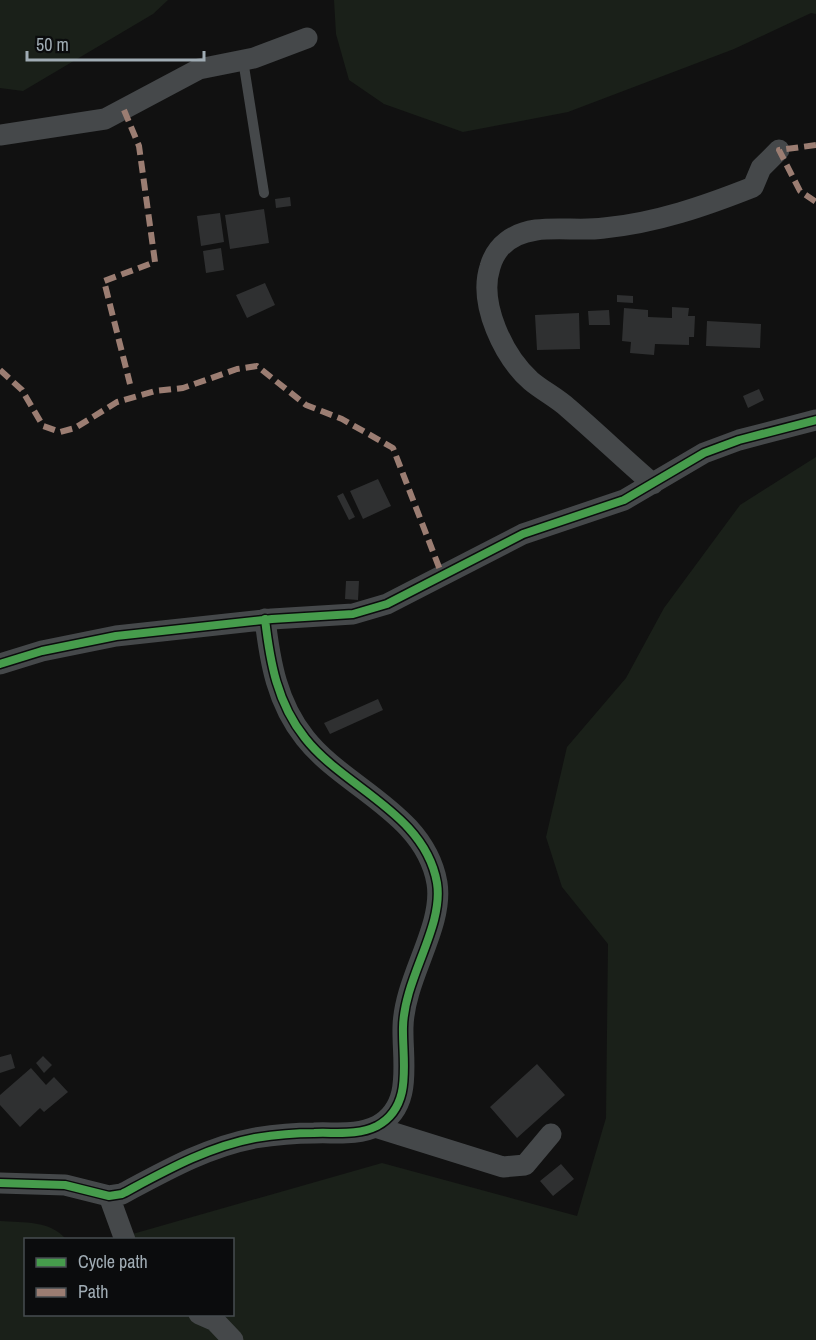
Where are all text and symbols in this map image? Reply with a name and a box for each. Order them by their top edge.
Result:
scale bar [27,24,204,62]
text: 50 m [36,32,69,57]
legend [24,1238,234,1316]
text: Cycle path [78,1249,148,1274]
text: Path [78,1279,108,1304]

